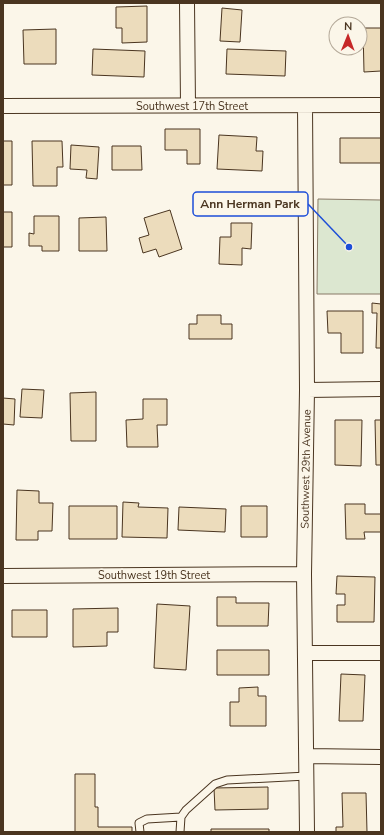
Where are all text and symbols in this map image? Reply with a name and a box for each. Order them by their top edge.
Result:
north arrow [328,16,368,56]
text: N [344,19,352,34]
street label: Southwest 17th Street [136,99,248,114]
callout: Ann Herman Park [193,192,308,216]
text: Ann Herman Park [200,196,300,212]
street label: Southwest 29th Avenue [297,409,315,529]
street label: Southwest 19th Street [98,568,210,583]

